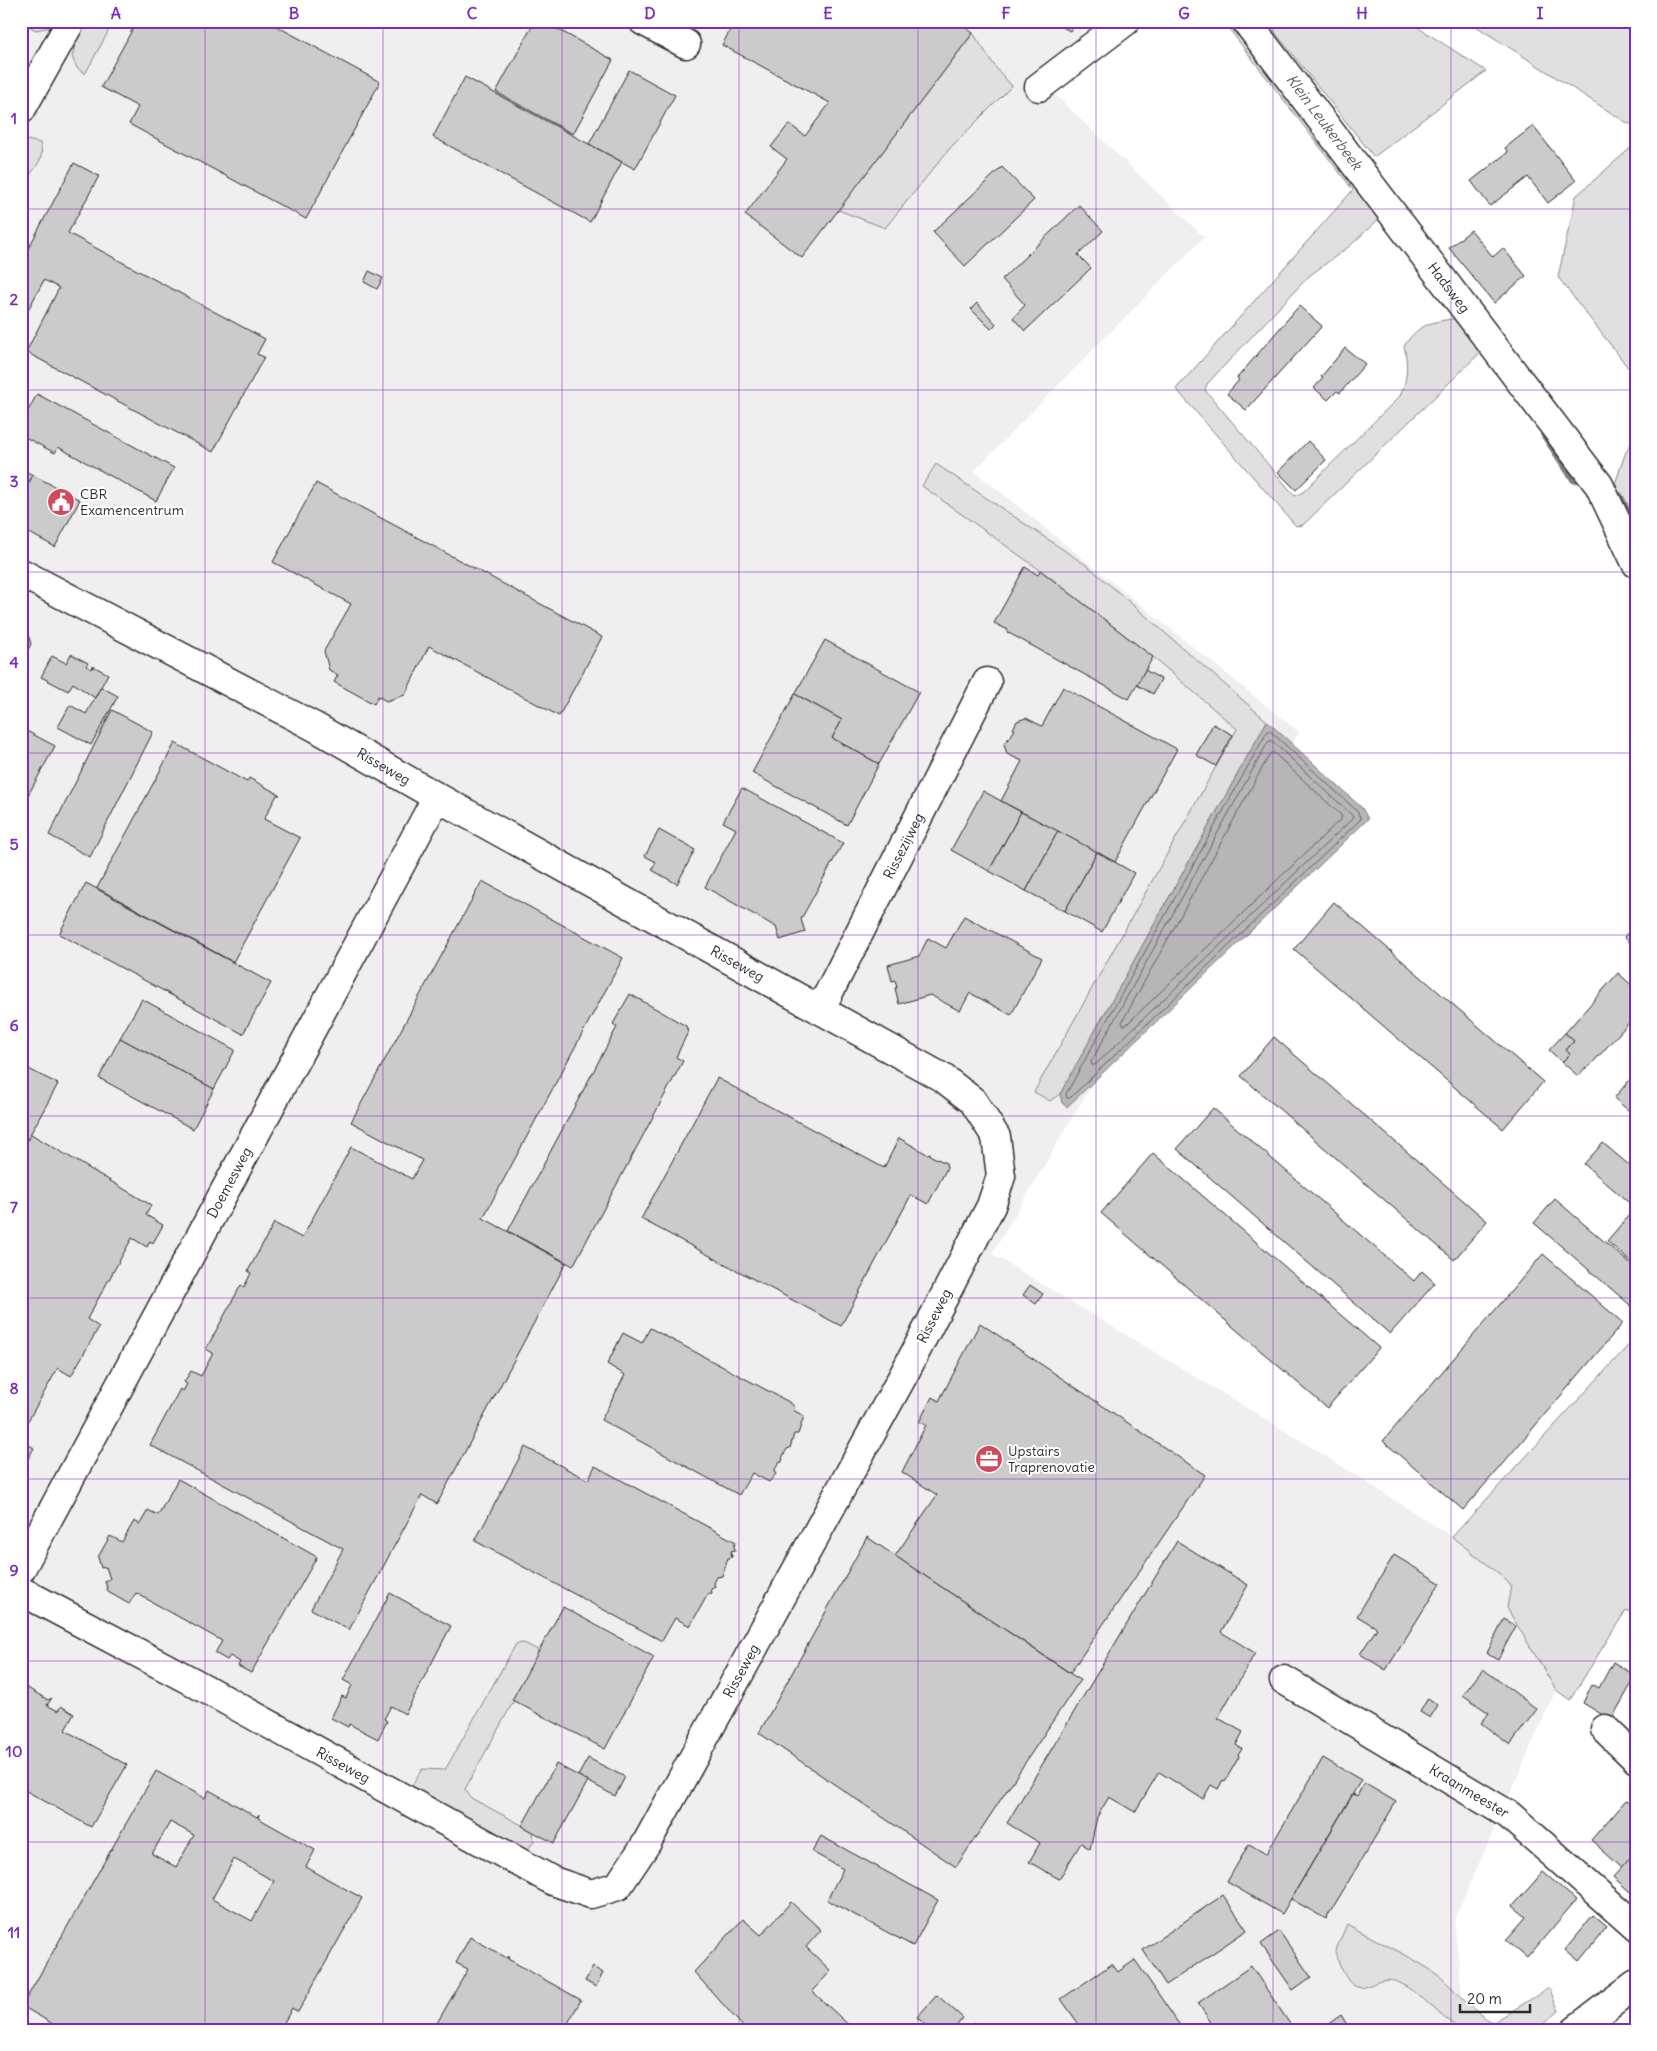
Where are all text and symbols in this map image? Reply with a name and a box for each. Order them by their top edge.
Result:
text: A [111,3,121,23]
text: B [289,3,300,23]
text: C [467,3,478,23]
text: D [644,3,656,23]
text: E [823,3,833,23]
text: F [1001,3,1011,23]
text: G [1178,3,1190,23]
text: H [1356,3,1368,23]
text: I [1537,3,1544,23]
water label: Klein Leukerbeek [1282,70,1367,174]
text: 1 [11,108,17,128]
street label: Hadsweg [1424,259,1474,317]
text: 2 [10,289,19,309]
text: 3 [9,471,19,491]
place label: CBR Examencentrum [80,485,184,519]
public building icon: CBR Examencentrum [46,487,76,517]
text: 4 [9,652,19,672]
street label: Risseweg [354,744,414,789]
street label: Rissezijweg [879,810,928,882]
text: 5 [9,834,19,854]
street label: Risseweg [707,942,767,986]
text: 6 [9,1015,19,1035]
street label: Doemesweg [203,1144,256,1221]
text: 7 [10,1197,18,1217]
street label: Risseweg [913,1286,955,1346]
text: 8 [9,1378,19,1398]
place label: Upstairs Traprenovatie [1008,1442,1095,1476]
office icon: Upstairs Traprenovatie [974,1444,1004,1474]
text: 9 [9,1560,19,1580]
street label: Risseweg [719,1641,763,1701]
text: 10 [6,1741,22,1761]
street label: Risseweg [313,1743,373,1787]
street label: Kraanmeester [1426,1760,1513,1822]
text: 11 [8,1922,20,1942]
scale bar [1460,1981,1530,2013]
text: 20 m [1467,1989,1502,2008]

